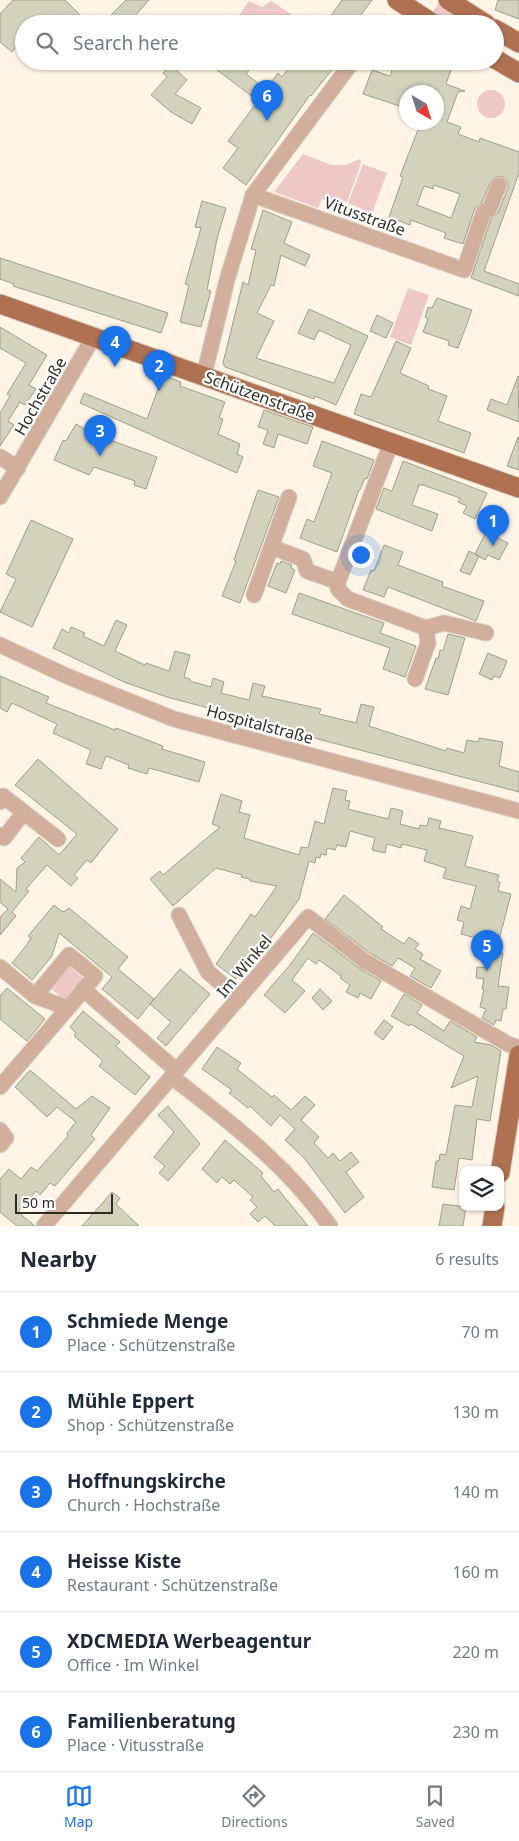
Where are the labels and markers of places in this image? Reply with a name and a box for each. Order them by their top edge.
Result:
pin: 6 [251,80,283,121]
pin: 4 [99,326,131,367]
pin: 2 [143,350,175,391]
pin: 3 [84,415,116,456]
pin: 1 [477,505,509,546]
pin: 5 [471,930,503,971]

